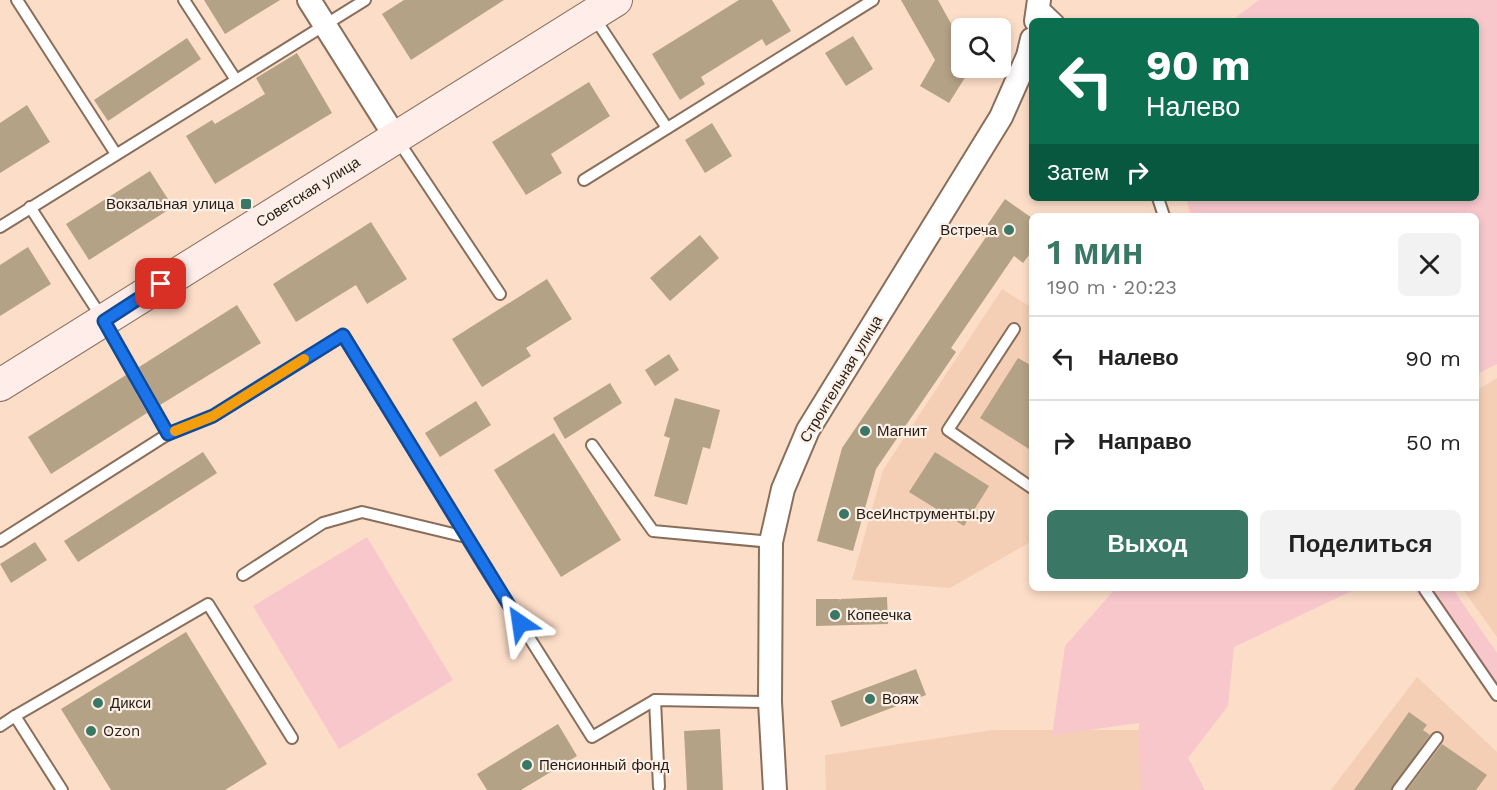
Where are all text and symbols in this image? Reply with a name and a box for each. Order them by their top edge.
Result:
map controls [951,18,1011,78]
button: search [951,18,1011,78]
text: 90 m [1146,41,1250,90]
icon: left [1047,42,1125,120]
text: Налево [1146,91,1240,123]
street label: Советская улица [253,153,364,231]
icon: right [1121,156,1154,189]
text: Затем [1047,160,1109,185]
place label: Вокзальная улица [106,195,235,213]
marker: Вокзальная улица [239,197,253,211]
place label: Встреча [940,221,998,239]
marker: Встреча [1002,223,1016,237]
text: 1 мин [1047,231,1144,273]
button: close [1398,233,1461,296]
pin [135,258,186,309]
icon: arrive [144,267,177,300]
text: 190 m · 20:23 [1047,275,1177,299]
street label: Строительная улица [796,312,886,446]
icon: left [1047,342,1080,375]
text: Налево [1098,345,1179,370]
text: 90 m [1405,346,1461,371]
place label: Магнит [877,422,927,440]
marker: Магнит [858,424,872,438]
icon: right [1047,426,1080,459]
text: Направо [1098,429,1192,454]
text: 50 m [1406,430,1461,455]
place label: ВсеИнструменты.ру [856,505,996,523]
marker: ВсеИнструменты.ру [837,507,851,521]
button: Выход [1047,510,1248,579]
button: Поделиться [1260,510,1461,579]
position arrow [488,591,552,655]
place label: Копеечка [847,606,912,624]
marker: Копеечка [828,608,842,622]
place label: Вояж [882,690,919,708]
marker: Вояж [863,692,877,706]
place label: Дикси [110,694,151,712]
marker: Дикси [91,696,105,710]
place label: Ozon [103,722,140,740]
marker: Ozon [84,724,98,738]
place label: Пенсионный фонд [539,756,669,774]
marker: Пенсионный фонд [520,758,534,772]

